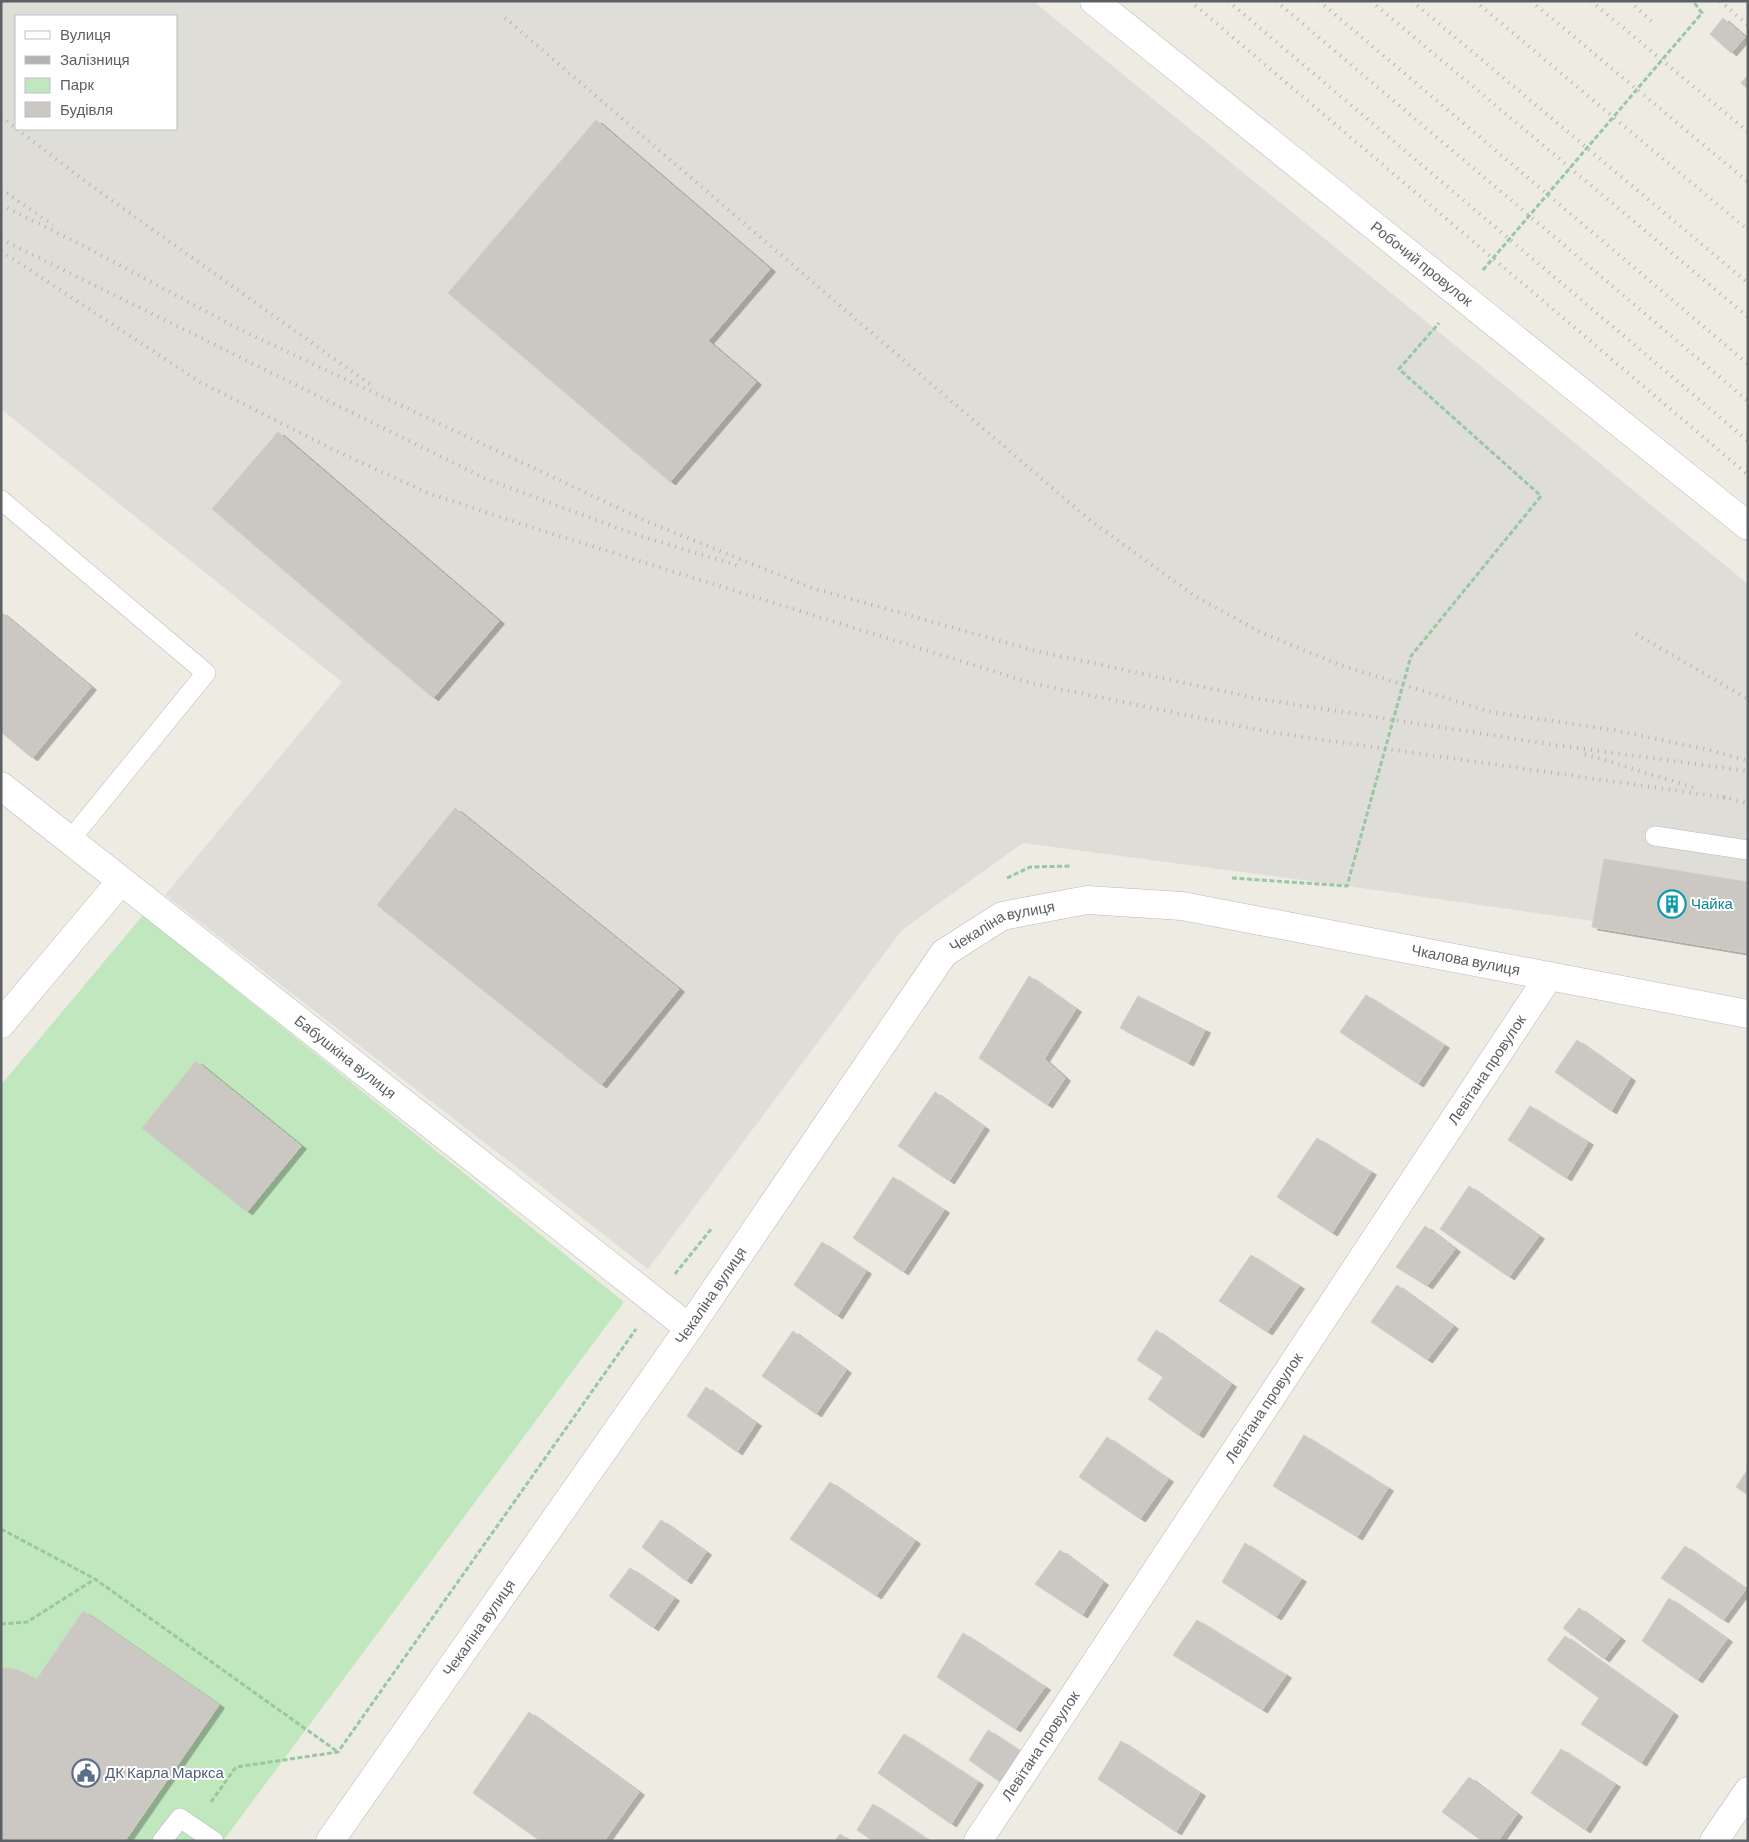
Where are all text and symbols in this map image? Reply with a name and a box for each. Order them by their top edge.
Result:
legend [15,15,178,130]
text: Вулиця [60,25,111,43]
text: Залізниця [60,50,130,68]
text: Парк [60,75,94,93]
text: Будівля [60,100,113,118]
street label: Робочий провулок [1368,217,1477,310]
building icon: Чайка [1657,889,1687,919]
place label: Чайка [1691,894,1734,912]
street label: Чекаліна вулиця [946,896,1056,955]
street label: Чкалова вулиця [1410,940,1522,978]
street label: Бабушкіна вулиця [291,1011,400,1102]
street label: Левітана провулок [1444,1011,1529,1128]
street label: Чекаліна вулиця [670,1243,750,1347]
street label: Левітана провулок [1220,1349,1306,1466]
street label: Чекаліна вулиця [438,1576,518,1679]
street label: Левітана провулок [997,1687,1083,1804]
public building icon: ДК Карла Маркса [71,1758,101,1788]
place label: ДК Карла Маркса [105,1763,224,1781]

